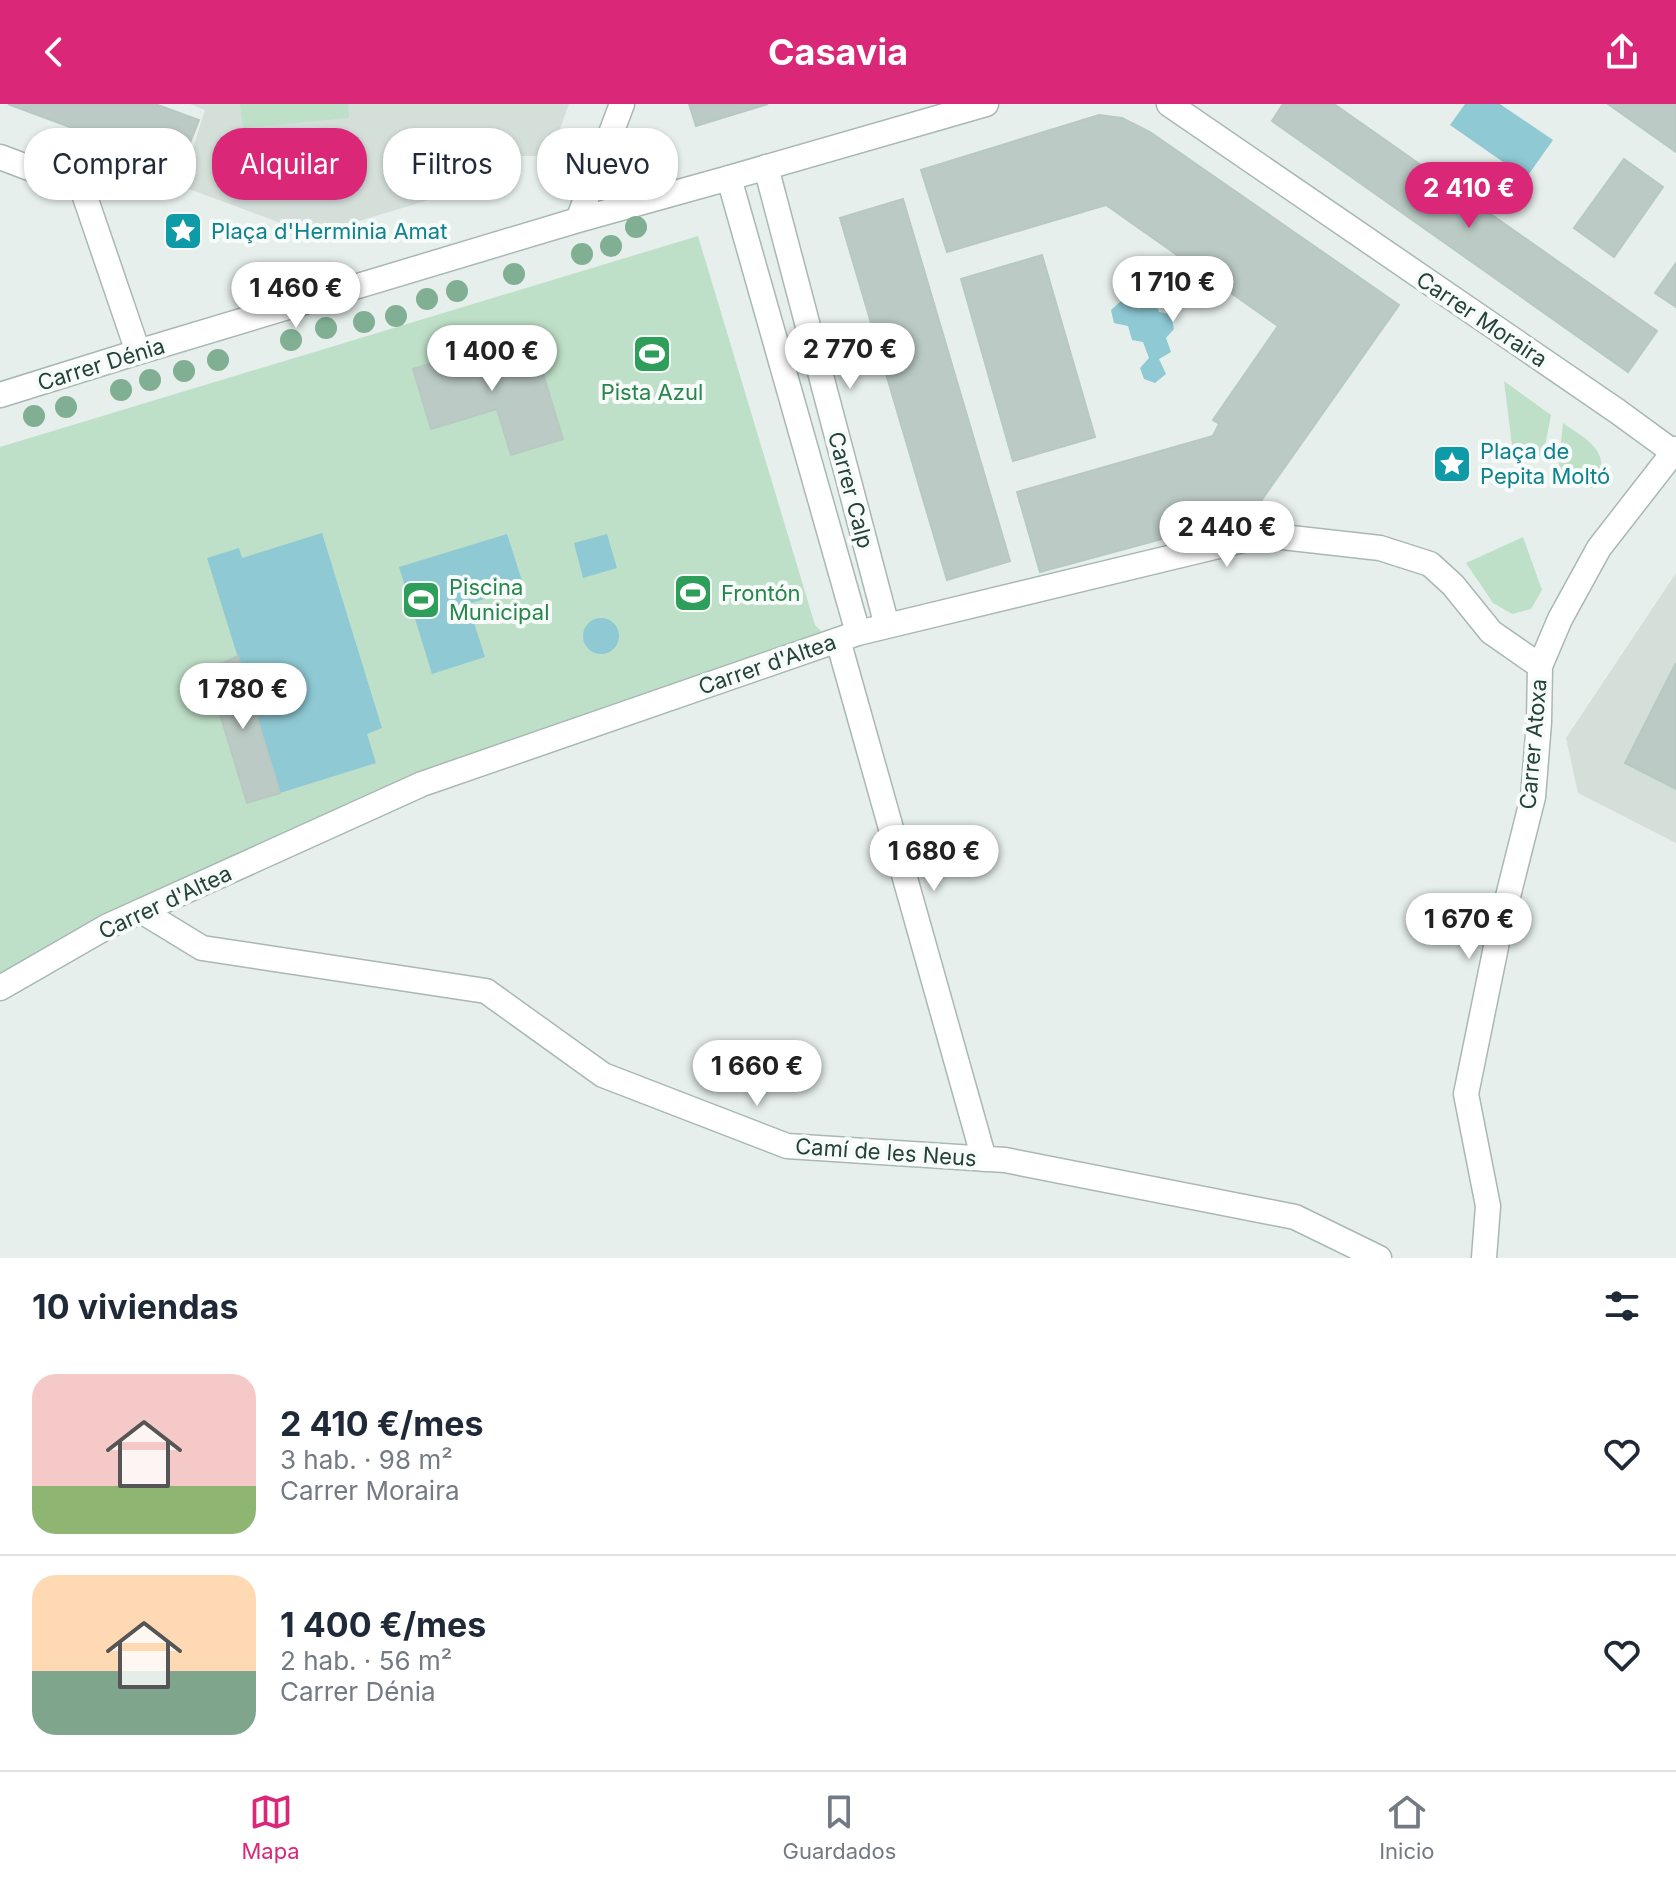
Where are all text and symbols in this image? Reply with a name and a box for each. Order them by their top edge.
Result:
icon: back [32,30,76,74]
text: Casavia [768,30,908,74]
icon: share [1600,30,1644,74]
chip: Comprar [24,128,196,200]
chip: Alquilar [212,128,367,200]
chip: Filtros [383,128,521,200]
chip: Nuevo [537,128,678,200]
pin: 2 410 € [1395,162,1543,230]
text: 2 410 € [1423,172,1515,203]
place icon: Plaça d'Herminia Amat [162,210,204,252]
place label: Plaça d'Herminia Amat [211,218,447,244]
pin: 1 710 € [1099,256,1247,324]
pin: 1 460 € [222,262,370,330]
text: 1 710 € [1130,266,1216,297]
street label: Carrer Moraira [1412,266,1552,372]
text: 1 460 € [249,272,343,303]
pin: 2 770 € [776,323,924,391]
pin: 1 400 € [418,325,566,393]
street label: Carrer Dénia [34,332,168,396]
sports icon: Pista Azul [631,333,673,375]
text: 2 770 € [803,333,897,364]
text: 1 400 € [445,335,539,366]
place label: Pista Azul [601,379,703,405]
street label: Carrer Calp [823,429,879,551]
place label: Plaça de Pepita Moltó [1480,438,1610,489]
place icon: Plaça de Pepita Moltó [1431,443,1473,485]
pin: 2 440 € [1153,501,1301,569]
text: 2 440 € [1177,511,1277,542]
sports icon: Frontón [672,572,714,614]
place label: Piscina Municipal [449,574,549,625]
sports icon: Piscina Municipal [400,579,442,621]
place label: Frontón [721,580,801,606]
street label: Carrer d'Altea [695,628,839,700]
pin: 1 780 € [169,663,317,731]
text: 1 780 € [198,673,288,704]
street label: Carrer Atoxa [1514,678,1552,810]
pin: 1 680 € [860,825,1008,893]
text: 1 680 € [888,835,980,866]
street label: Carrer d'Altea [94,860,236,944]
pin: 1 670 € [1395,893,1543,961]
text: 1 670 € [1424,903,1514,934]
pin: 1 660 € [683,1040,831,1108]
text: 1 660 € [711,1050,803,1081]
street label: Camí de les Neus [794,1133,978,1171]
icon: filters [1600,1284,1644,1328]
text: 10 viviendas [32,1286,238,1327]
text: 2 410 €/mes [280,1403,484,1444]
icon: home [96,1406,192,1502]
icon: heart [1600,1432,1644,1476]
text: 3 hab. · 98 m² [280,1444,453,1475]
text: Carrer Moraira [280,1475,460,1506]
text: 1 400 €/mes [280,1604,486,1645]
icon: home [96,1607,192,1703]
icon: heart [1600,1633,1644,1677]
text: 2 hab. · 56 m² [280,1645,452,1676]
text: Carrer Dénia [280,1676,436,1707]
tab: Mapa [241,1790,300,1864]
tab: Guardados [783,1790,896,1864]
tab: Inicio [1379,1790,1435,1864]

